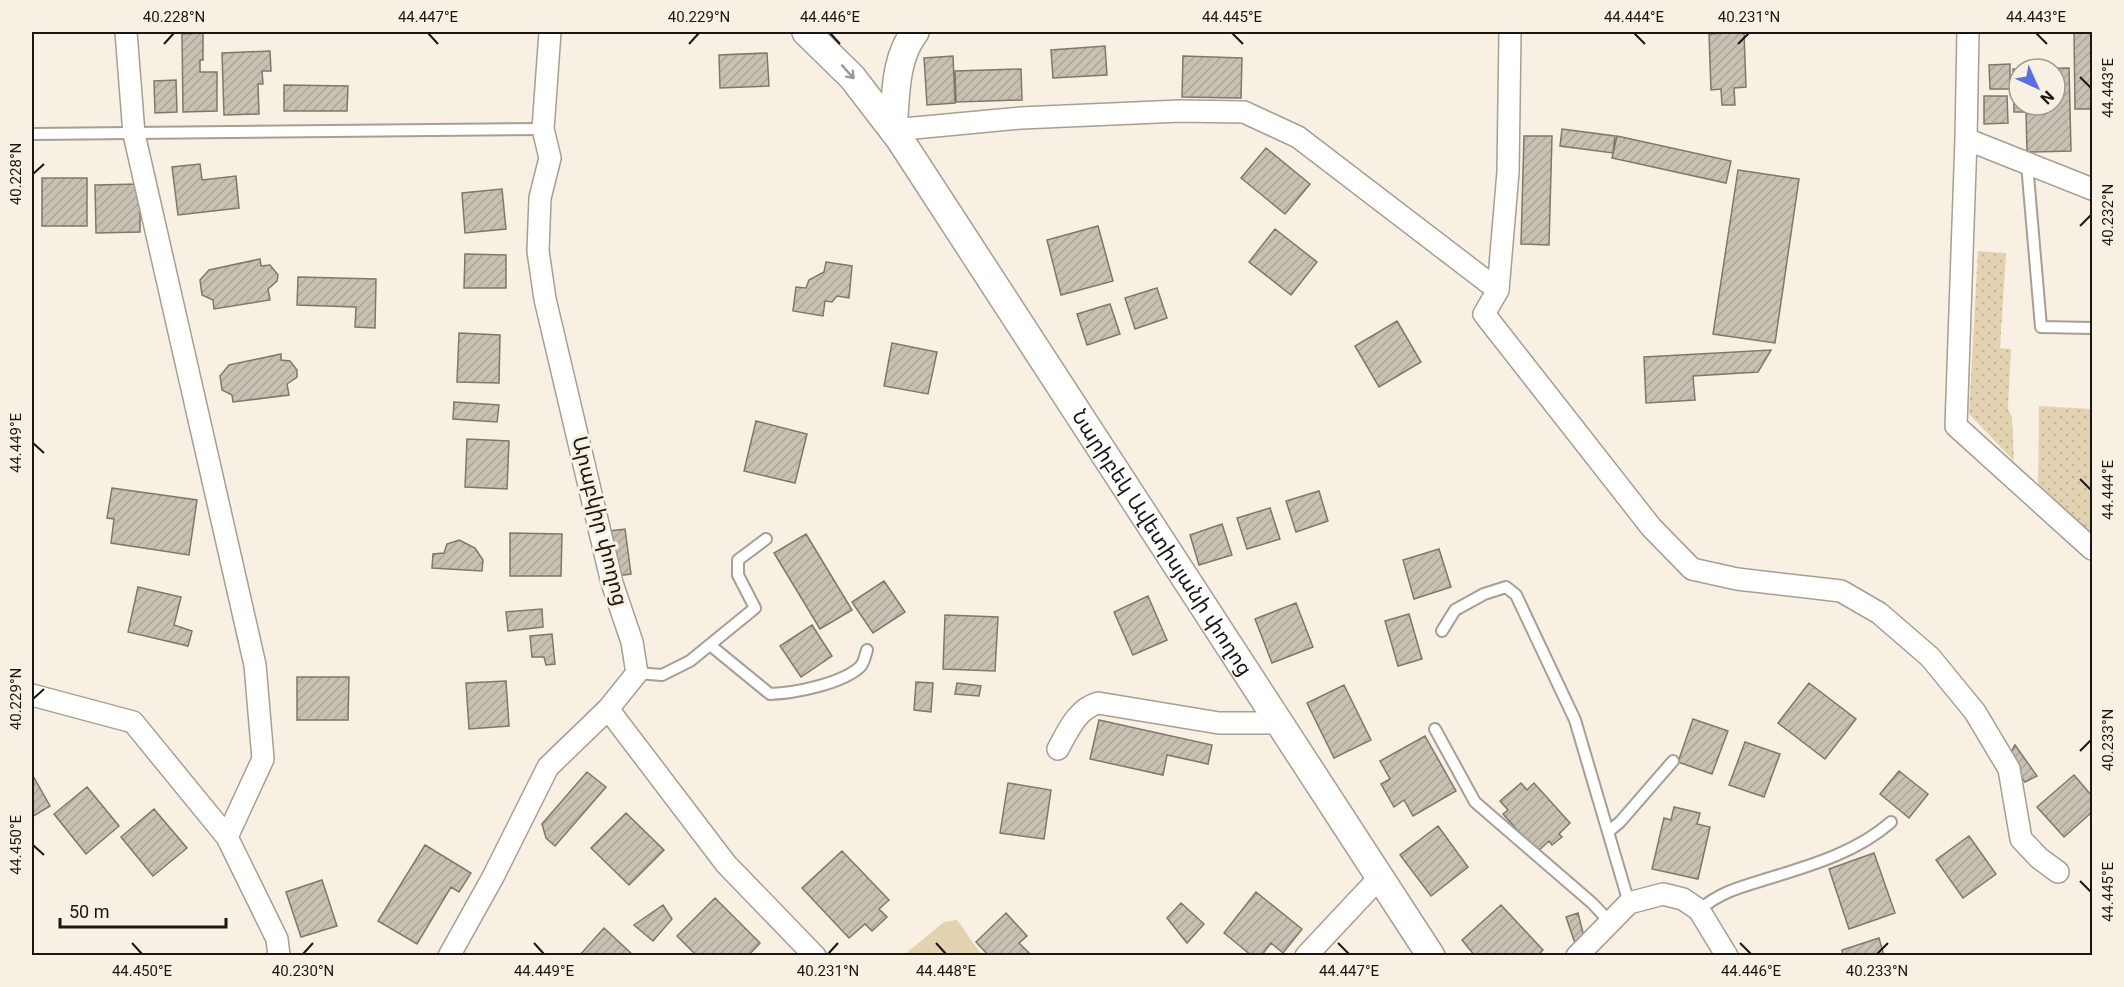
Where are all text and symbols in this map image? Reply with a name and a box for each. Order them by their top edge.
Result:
text: 40.228°N [143,8,205,26]
text: 44.447°E [398,8,459,26]
text: 40.229°N [668,8,730,26]
text: 44.446°E [800,8,861,26]
text: 44.445°E [1202,8,1263,26]
text: 44.444°E [1604,8,1665,26]
text: 40.231°N [1718,8,1780,26]
text: 44.443°E [2006,8,2067,26]
north arrow [2007,57,2067,117]
text: 44.443°E [2099,57,2117,118]
one-way arrow [841,64,855,79]
text: N [2037,87,2058,108]
text: 40.228°N [7,143,25,205]
text: 40.232°N [2099,184,2117,246]
street label: Նարիբեկ Ավետիսյանի փողոց [1067,405,1257,680]
text: 44.449°E [7,412,25,473]
street label: Արաբկիր փողոց [567,434,633,608]
text: 44.444°E [2099,459,2117,520]
text: 40.229°N [7,668,25,730]
text: 40.233°N [2099,709,2117,771]
text: 44.450°E [7,814,25,875]
text: 44.445°E [2099,861,2117,922]
scale bar [60,891,226,929]
text: 50 m [69,901,109,922]
text: 44.450°E [112,962,173,980]
text: 40.230°N [272,962,334,980]
text: 44.449°E [514,962,575,980]
text: 40.231°N [797,962,859,980]
text: 44.448°E [916,962,977,980]
text: 44.447°E [1319,962,1380,980]
text: 44.446°E [1721,962,1782,980]
text: 40.233°N [1846,962,1908,980]

